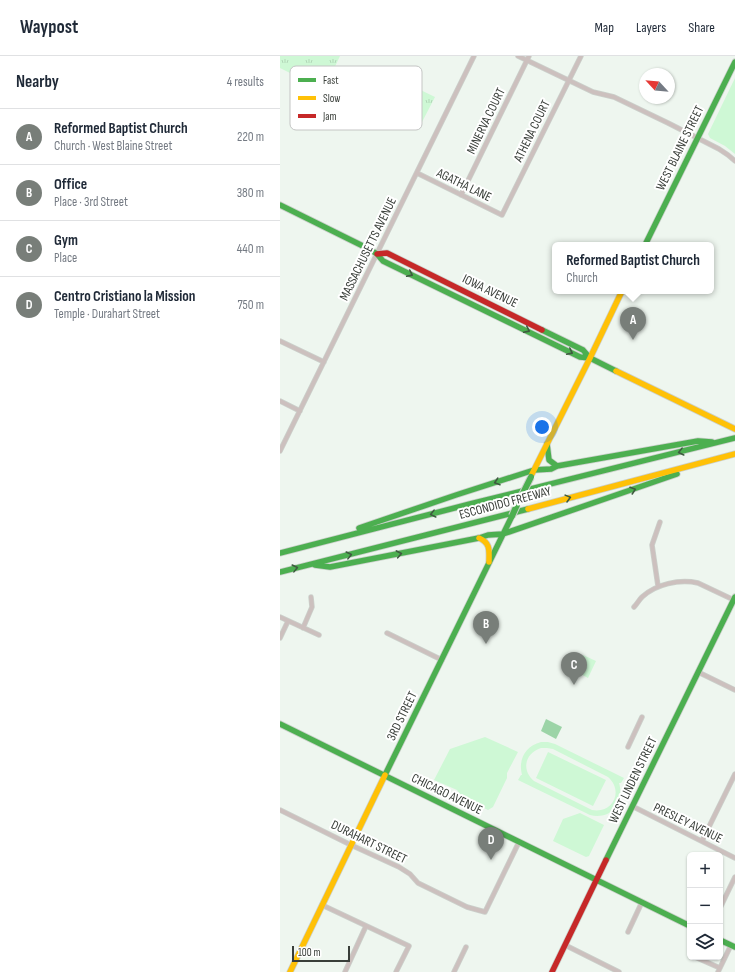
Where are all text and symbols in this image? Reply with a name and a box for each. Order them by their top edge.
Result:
text: Waypost [20,16,78,39]
text: Map [594,19,614,36]
text: Layers [636,19,666,36]
text: Share [688,19,715,36]
legend [290,66,422,130]
north arrow [639,68,675,104]
text: Nearby [16,72,59,92]
text: 4 results [227,74,264,90]
text: Fast [323,74,339,87]
street label: MINERVA COURT [463,85,509,157]
text: Slow [323,92,340,105]
street label: ATHENA COURT [510,98,554,165]
street label: WEST BLAINE STREET [653,103,707,193]
text: Jam [322,110,337,123]
text: Reformed Baptist Church [54,119,188,138]
text: A [26,129,32,145]
text: 220 m [237,129,264,145]
text: Church · West Blaine Street [54,138,172,154]
street label: AGATHA LANE [433,164,494,205]
text: Office [54,175,87,194]
text: B [26,185,32,201]
text: 380 m [237,185,264,201]
text: Place · 3rd Street [54,194,128,210]
street label: MASSACHUSETTS AVENUE [336,195,400,303]
text: Gym [54,231,78,250]
text: C [26,241,32,257]
text: 440 m [237,241,264,257]
popup [552,242,714,294]
text: Place [54,250,77,266]
text: Reformed Baptist Church [566,251,700,270]
one-way arrow [406,269,413,277]
text: Church [566,270,598,286]
street label: IOWA AVENUE [460,271,520,311]
text: Centro Cristiano la Mission [54,287,196,306]
text: D [26,297,32,313]
text: 750 m [237,297,264,313]
text: Temple · Durahart Street [54,306,160,322]
pin: A [620,307,646,340]
one-way arrow [522,326,530,333]
one-way arrow [566,347,573,355]
your location [532,417,552,437]
one-way arrow [678,447,685,455]
one-way arrow [494,477,501,486]
street label: ESCONDIDO FREEWAY [457,483,553,523]
one-way arrow [629,486,636,494]
one-way arrow [564,494,571,503]
one-way arrow [430,509,436,517]
one-way arrow [396,550,402,558]
one-way arrow [346,551,352,559]
one-way arrow [292,564,299,573]
pin: B [473,611,499,644]
pin: C [561,652,587,685]
street label: 3RD STREET [383,689,421,743]
street label: WEST LINDEN STREET [605,734,661,826]
street label: CHICAGO AVENUE [409,770,485,818]
street label: PRESLEY AVENUE [651,799,725,847]
street label: DURAHART STREET [328,817,410,867]
pin: D [478,827,504,860]
map controls [687,852,723,960]
button: + [687,852,723,888]
button: − [687,888,723,924]
button: layers [687,924,723,960]
scale bar [292,944,350,963]
text: 100 m [298,946,320,959]

